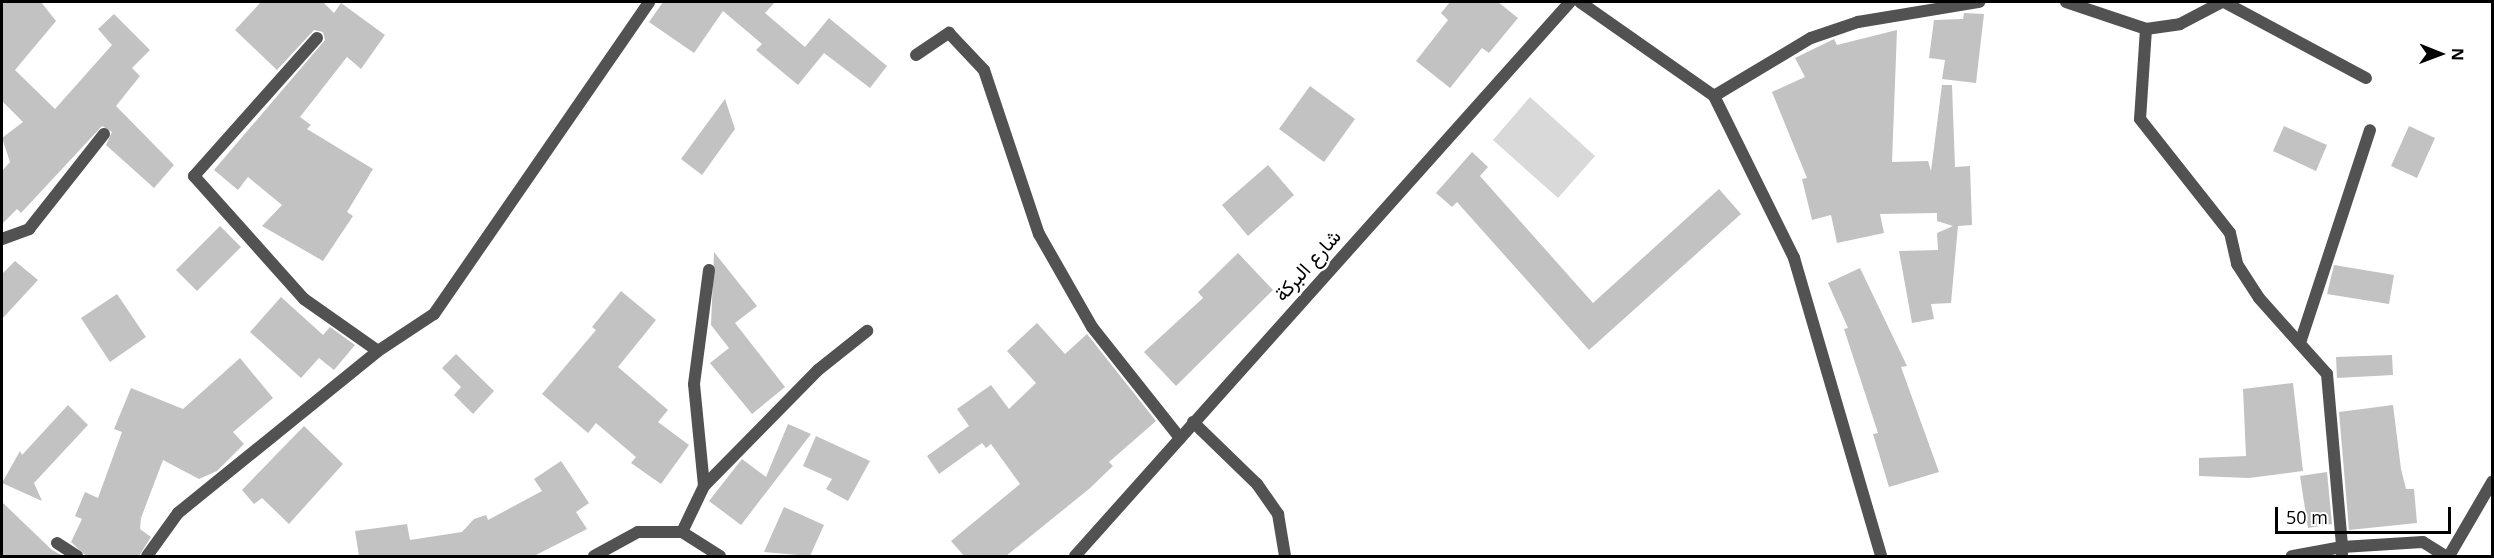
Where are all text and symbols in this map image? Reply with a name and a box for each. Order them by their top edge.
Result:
north arrow [2410,24,2470,84]
text: N [2447,48,2469,61]
street label: شارع البركة [1269,224,1345,306]
scale bar [2278,495,2454,533]
text: 50 m [2286,505,2328,529]

